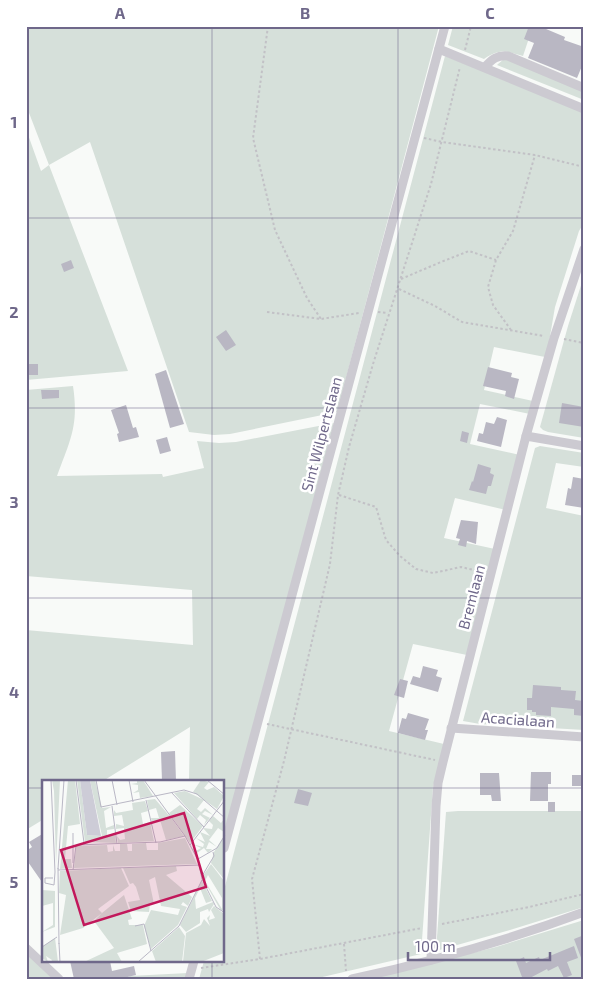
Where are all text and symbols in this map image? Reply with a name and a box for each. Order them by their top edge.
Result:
text: A [115,3,126,22]
text: B [300,3,310,22]
text: C [485,3,495,22]
text: 1 [11,112,17,131]
text: 2 [9,302,19,321]
street label: Sint Wilpertslaan [297,375,345,493]
text: 3 [9,492,19,511]
street label: Bremlaan [454,563,488,631]
text: 4 [9,682,19,701]
street label: Acacialaan [481,707,555,731]
inset map [42,780,225,962]
text: 5 [10,872,19,891]
scale bar [408,930,550,962]
text: 100 m [415,937,456,955]

